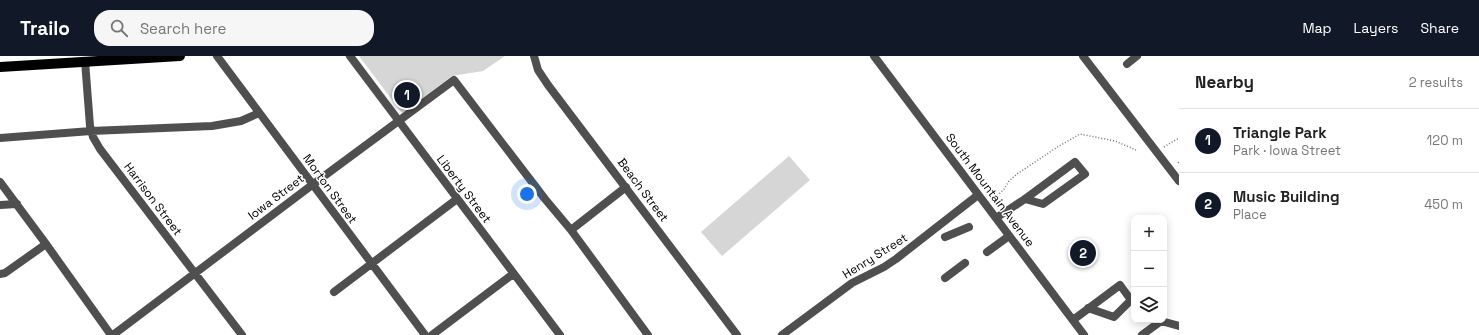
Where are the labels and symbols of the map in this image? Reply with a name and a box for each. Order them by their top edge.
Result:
pin: 1 [394,80,420,110]
street label: South Mountain Avenue [942,130,1038,250]
street label: Morton Street [299,151,361,227]
street label: Liberty Street [433,152,495,226]
street label: Beach Street [614,155,672,225]
street label: Harrison Street [120,159,186,239]
street label: Iowa Street [245,171,307,223]
your location [517,184,537,204]
street label: Henry Street [839,230,911,282]
pin: 2 [1070,238,1096,268]

